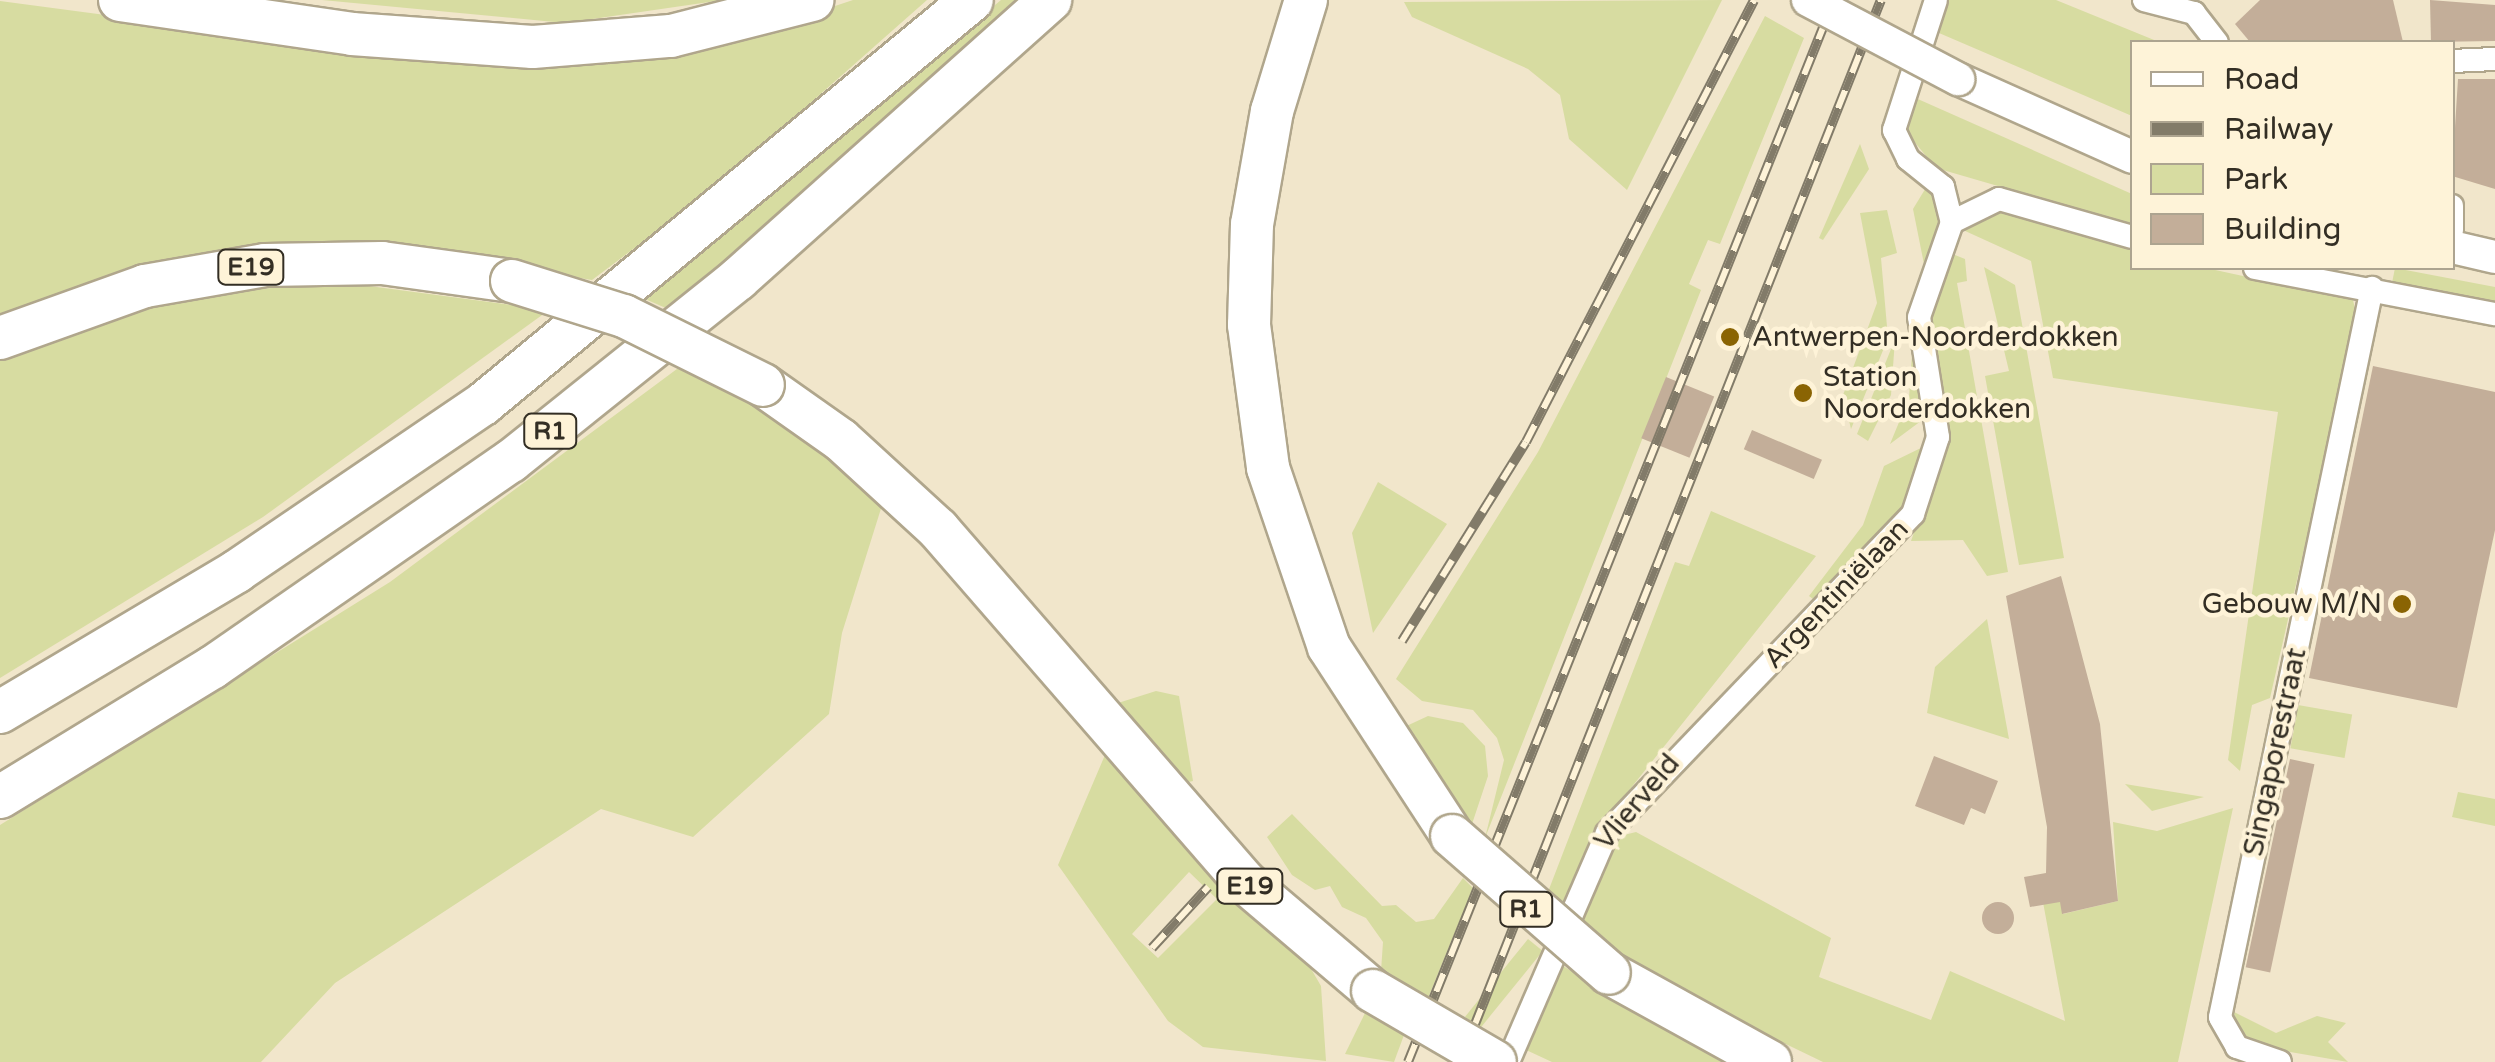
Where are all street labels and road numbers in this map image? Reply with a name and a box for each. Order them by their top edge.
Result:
road number: E19 [216,247,286,287]
road number: R1 [522,411,578,451]
street label: Argentiniëlaan [1756,512,1916,676]
street label: Singaporestraat [2237,645,2313,859]
street label: Vlierveld [1587,747,1687,857]
road number: E19 [1215,866,1285,906]
road number: R1 [1498,889,1554,929]

